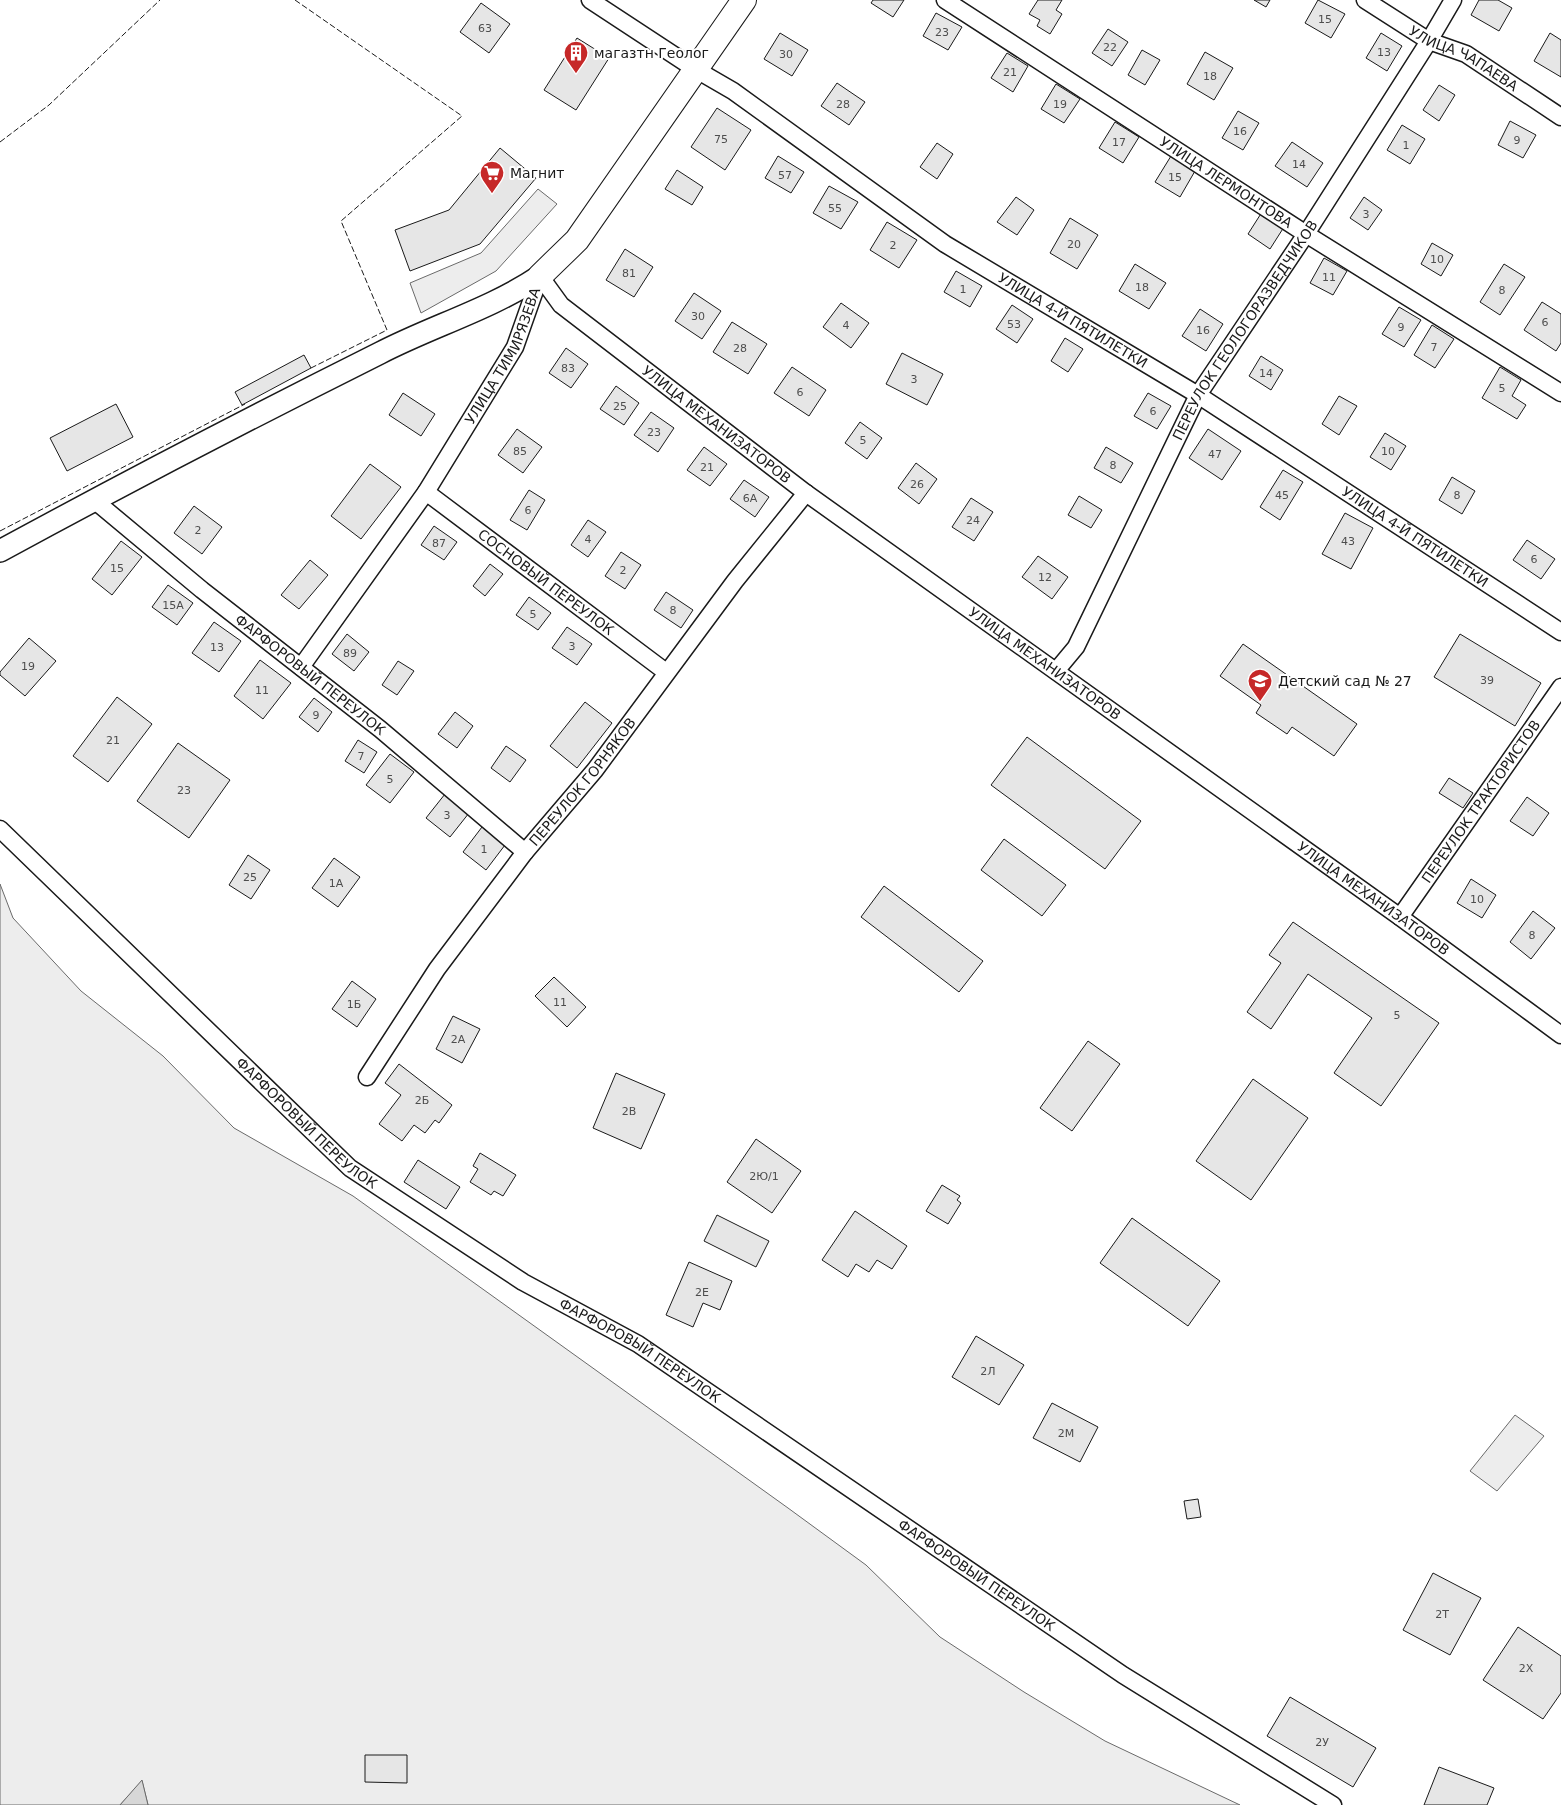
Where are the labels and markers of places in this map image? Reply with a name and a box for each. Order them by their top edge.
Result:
building icon: магазтн Геолог [563,40,589,74]
place label: магазтн Геолог [594,45,709,61]
supermarket icon: Магнит [479,160,505,194]
place label: Магнит [510,165,564,181]
school or university icon: Детский сад № 27 [1247,668,1273,702]
place label: Детский сад № 27 [1278,673,1412,689]

